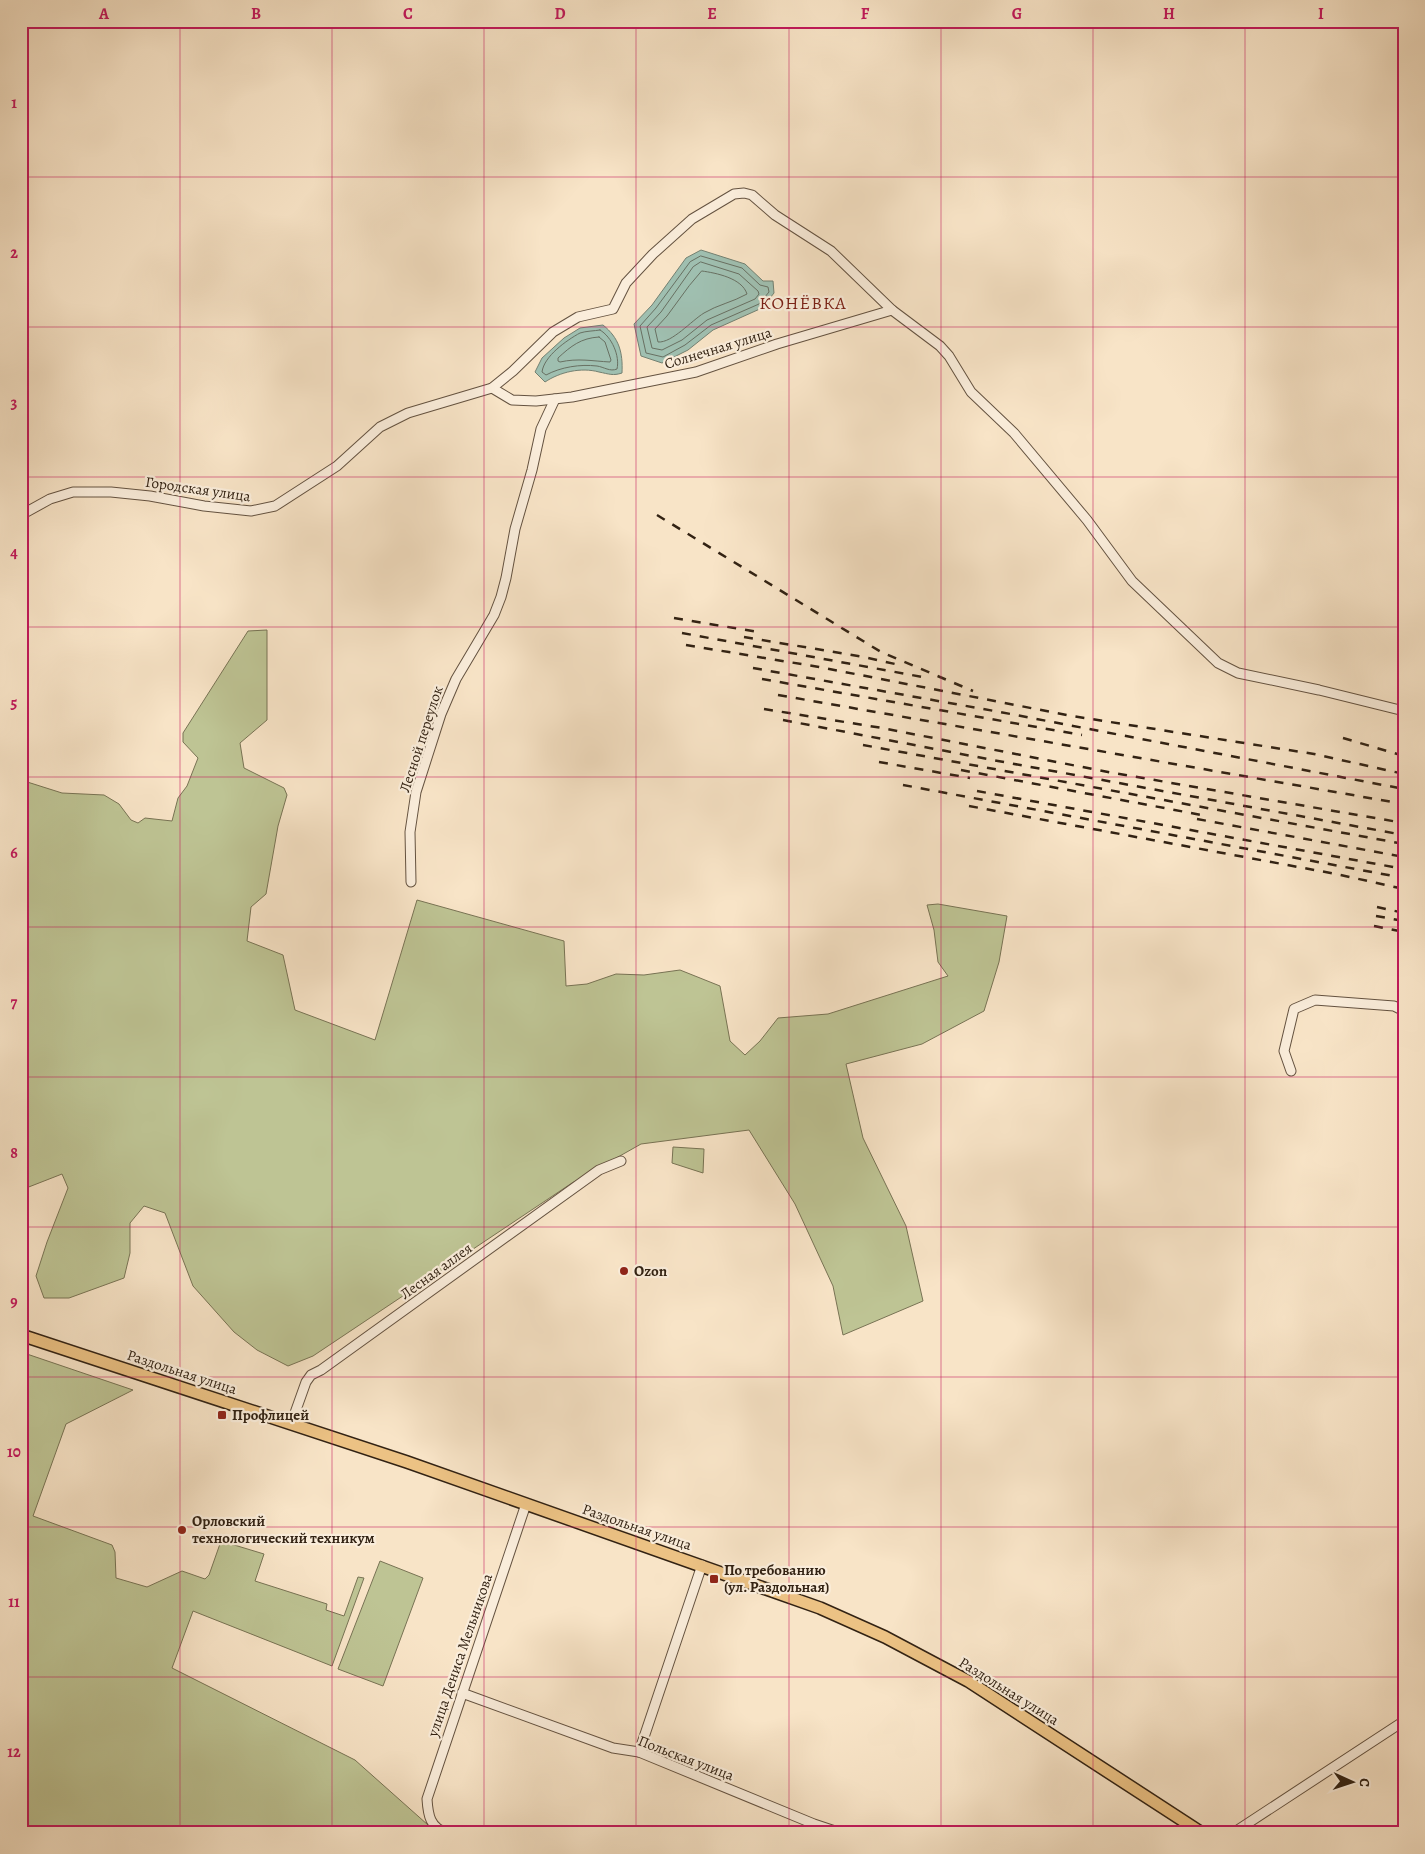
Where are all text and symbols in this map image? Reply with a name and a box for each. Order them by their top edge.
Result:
text: A [98,3,110,25]
text: B [251,3,261,25]
text: C [403,3,413,25]
text: D [554,3,566,25]
text: E [707,3,717,25]
text: F [861,3,870,25]
text: G [1012,3,1022,25]
text: H [1163,3,1175,25]
text: I [1318,3,1324,25]
text: 1 [11,92,17,114]
text: 2 [10,242,18,264]
district label: КОНЁВКА [759,291,847,315]
street label: Солнечная улица [662,322,774,374]
text: 3 [11,392,18,414]
street label: Городская улица [144,472,252,506]
text: 4 [10,542,18,564]
street label: Лесной переулок [394,683,448,795]
text: 5 [11,692,18,714]
text: 6 [10,842,18,864]
text: 7 [11,992,18,1014]
text: 8 [10,1142,18,1164]
street label: Лесная аллея [396,1238,476,1304]
place label: Ozon [634,1261,668,1281]
marker: Ozon [618,1265,630,1277]
text: 9 [10,1291,18,1313]
street label: Раздольная улица [124,1345,240,1399]
place label: Профлицей [232,1405,309,1425]
marker: Профлицей [216,1409,228,1421]
text: 10 [7,1441,21,1463]
street label: Раздольная улица [580,1499,694,1555]
place label: Орловский технологический техникум [192,1511,375,1548]
marker: Орловский технологический техникум [176,1524,188,1536]
place label: По требованию (ул. Раздольная) [724,1560,829,1597]
street label: улица Дениса Мельникова [422,1571,497,1740]
marker: По требованию (ул. Раздольная) [708,1573,720,1585]
text: 11 [8,1591,20,1613]
street label: Раздольная улица [955,1652,1063,1730]
street label: Польская улица [635,1731,737,1786]
text: 12 [7,1741,21,1763]
north arrow [1328,1756,1378,1806]
text: С [1355,1778,1374,1788]

